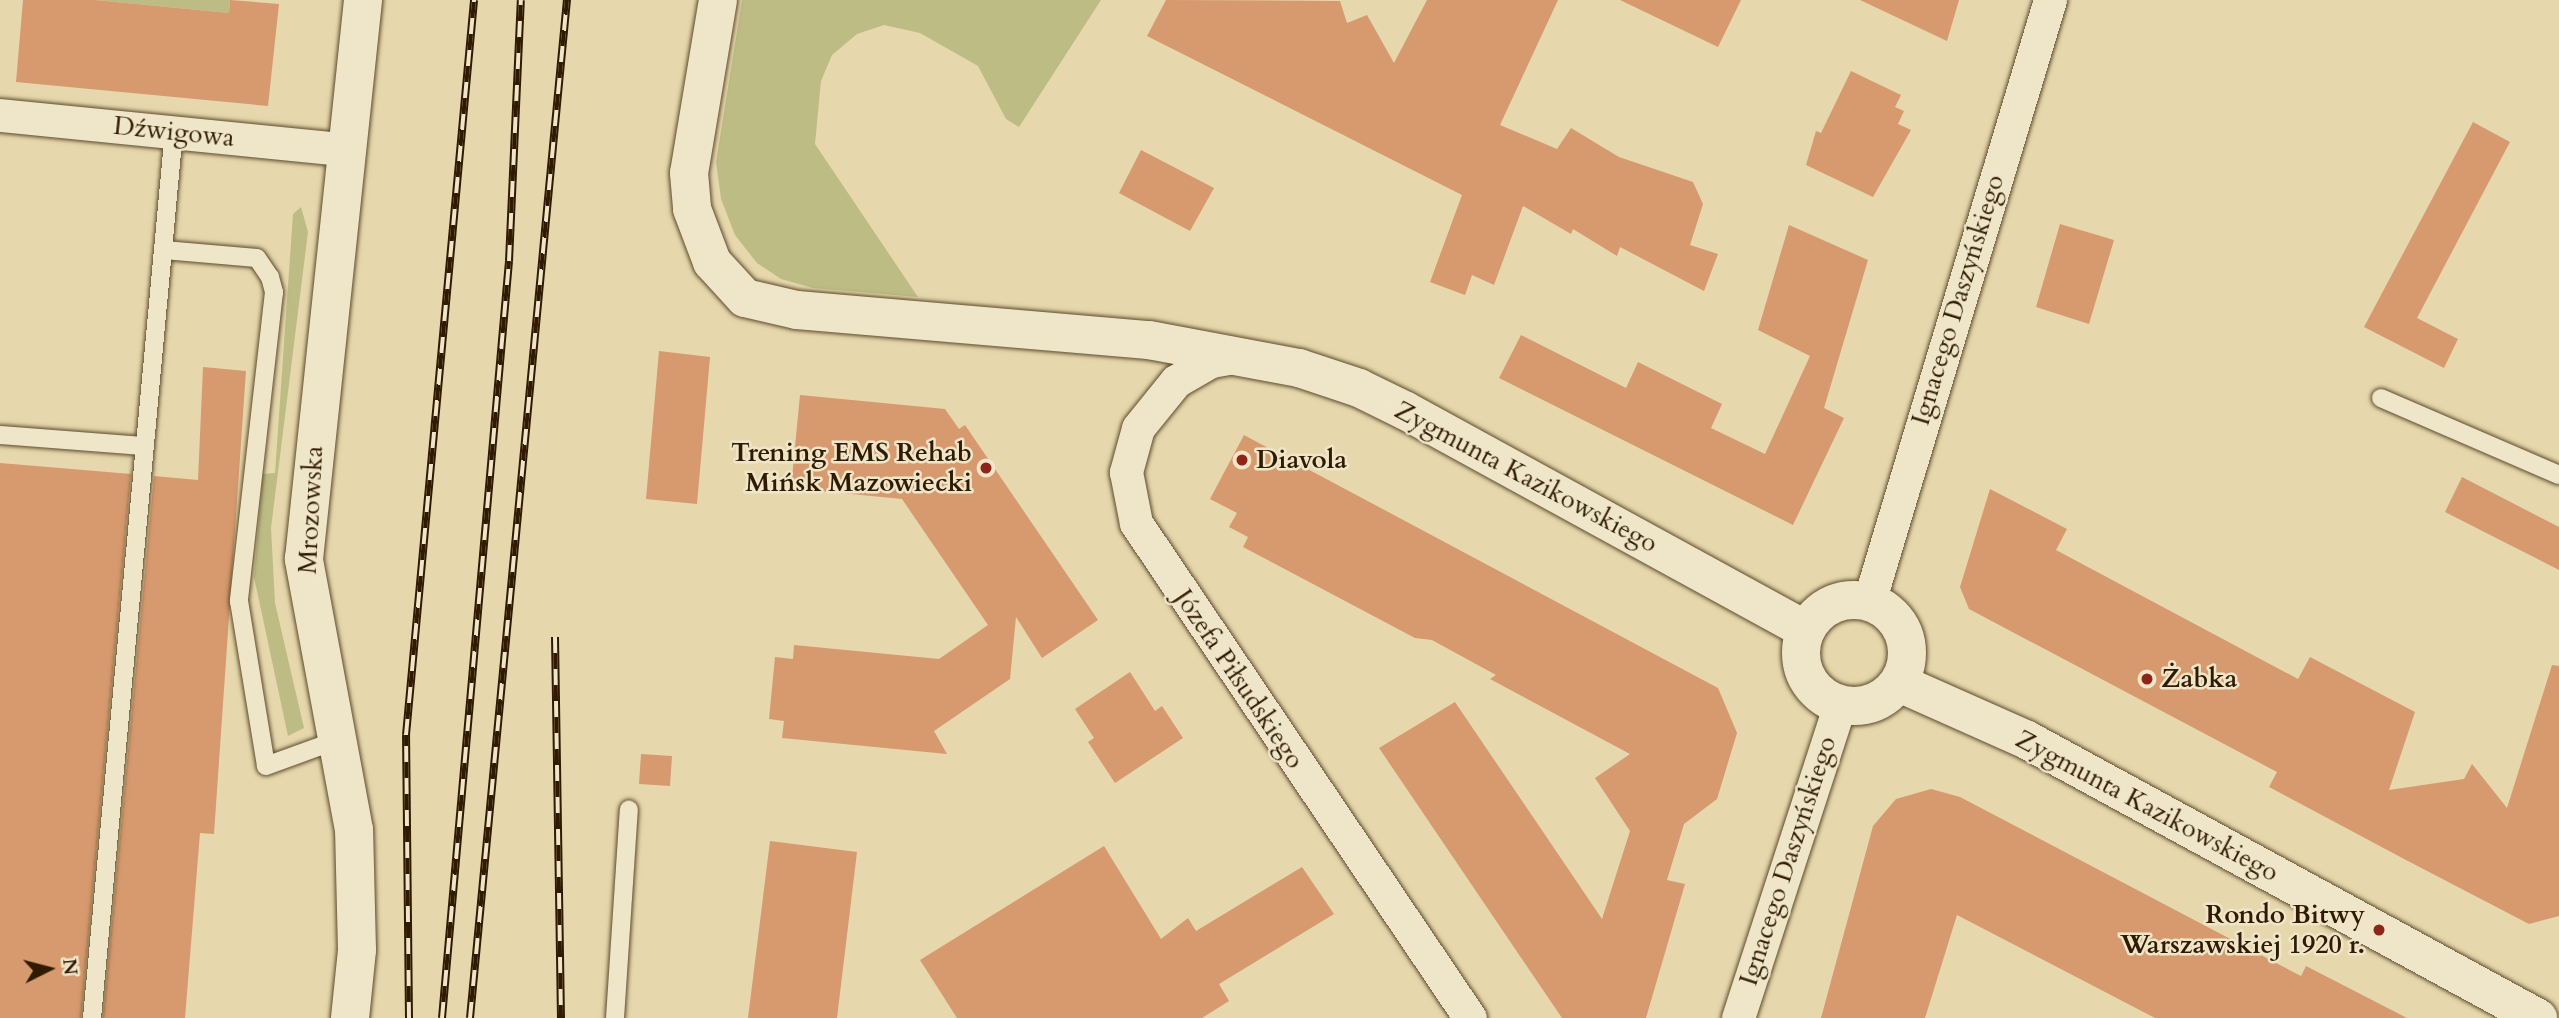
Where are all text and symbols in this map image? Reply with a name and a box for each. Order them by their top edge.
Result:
street label: Dźwigowa [112,110,236,154]
street label: Ignacego Daszyńskiego [1905,171,2011,429]
street label: Zygmunta Kazikowskiego [1389,394,1663,560]
place label: Trening EMS Rehab Mińsk Mazowiecki [731,437,972,498]
place label: Diavola [1256,444,1347,476]
street label: Mrozowska [292,445,330,575]
marker: Diavola [1234,452,1250,468]
marker: Trening EMS Rehab Mińsk Mazowiecki [978,460,994,476]
street label: Józefa Piłsudskiego [1167,583,1311,775]
place label: Żabka [2161,663,2237,695]
marker: Żabka [2139,671,2155,687]
street label: Zygmunta Kazikowskiego [2010,723,2284,889]
street label: Ignacego Daszyńskiego [1733,732,1843,990]
place label: Rondo Bitwy Warszawskiej 1920 r. [2120,899,2365,960]
marker: Rondo Bitwy Warszawskiej 1920 r. [2371,922,2387,938]
north arrow [14,934,84,1004]
text: N [56,957,84,976]

